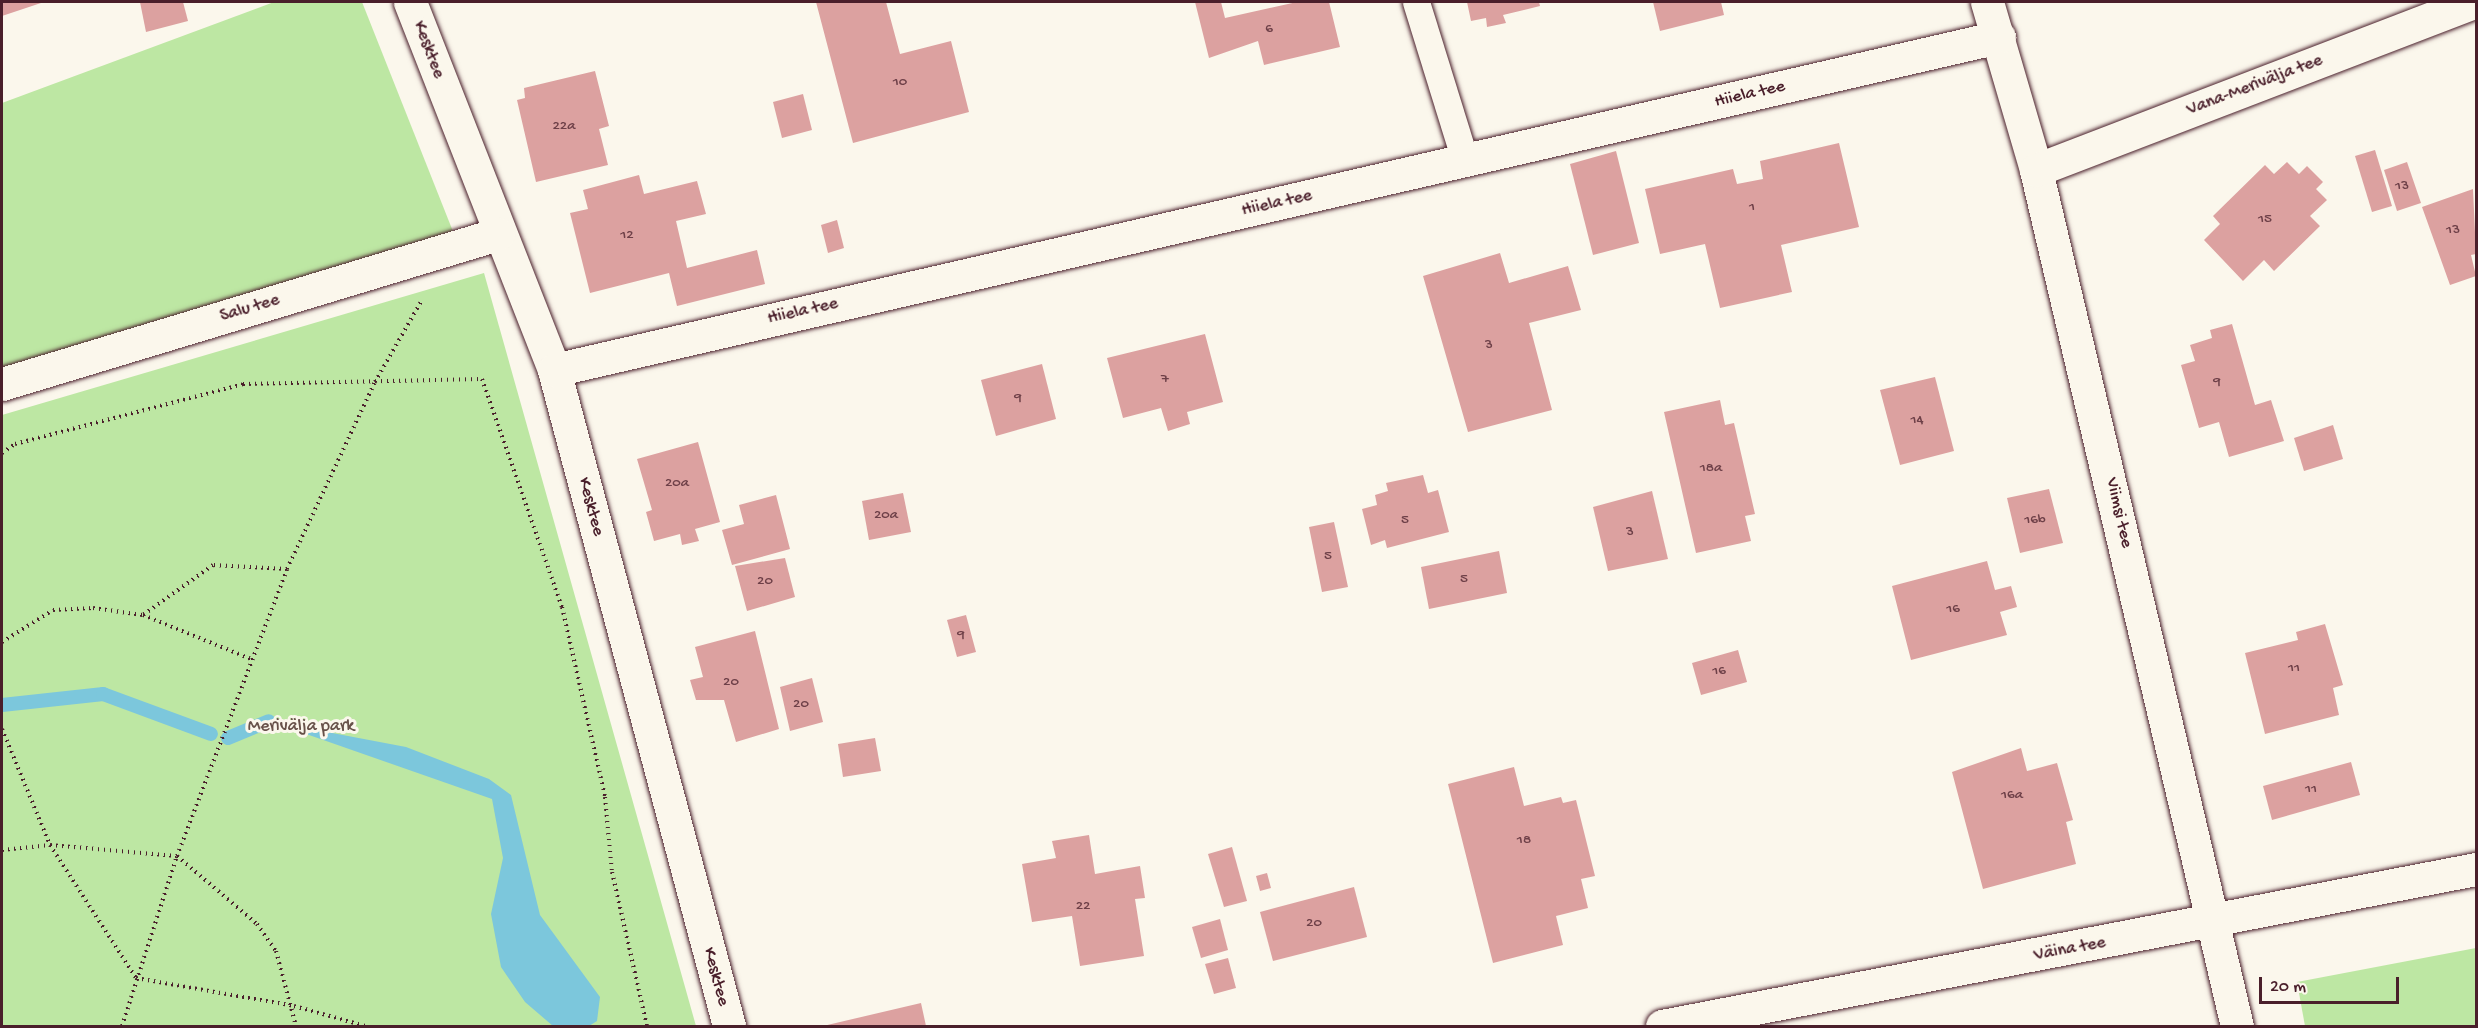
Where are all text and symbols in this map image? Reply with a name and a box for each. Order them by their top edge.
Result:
street label: Kesktee [407,18,449,82]
house number: 6 [1265,21,1273,39]
street label: Vana-Merivälja tee [2184,50,2326,122]
house number: 10 [893,74,907,92]
street label: Hiiela tee [1713,76,1787,114]
house number: 22a [552,118,576,136]
house number: 13 [2395,178,2409,196]
street label: Hiiela tee [1240,185,1314,223]
house number: 1 [1749,199,1755,217]
house number: 15 [2258,211,2272,229]
house number: 13 [2446,222,2460,240]
house number: 12 [620,227,634,245]
street label: Salu tee [218,290,282,328]
street label: Hiiela tee [766,293,840,331]
house number: 3 [1485,337,1493,355]
house number: 7 [1161,371,1169,389]
house number: 9 [2213,374,2221,392]
house number: 9 [1014,390,1022,408]
house number: 14 [1910,412,1924,430]
house number: 18a [1700,460,1722,478]
street label: Kesktee [572,475,608,539]
house number: 20a [665,475,689,493]
street label: Viimsi tee [2099,476,2137,550]
house number: 20a [874,507,898,525]
house number: 5 [1401,512,1409,530]
house number: 16b [2024,512,2046,530]
house number: 3 [1626,524,1634,542]
house number: 5 [1324,548,1332,566]
house number: 5 [1460,571,1468,589]
house number: 20 [757,573,773,591]
house number: 16 [1946,601,1960,619]
house number: 9 [957,627,965,645]
house number: 11 [2288,660,2300,678]
house number: 16 [1712,663,1726,681]
house number: 20 [723,674,739,692]
house number: 20 [793,696,809,714]
park label: Merivälja park [248,716,354,738]
house number: 11 [2305,781,2317,799]
house number: 16a [2001,787,2023,805]
house number: 18 [1517,832,1531,850]
house number: 22 [1076,898,1090,916]
house number: 20 [1306,915,1322,933]
street label: Väina tee [2032,932,2108,968]
street label: Kesktee [697,945,733,1009]
scale bar [2262,965,2402,1003]
text: 20 m [2270,977,2306,998]

